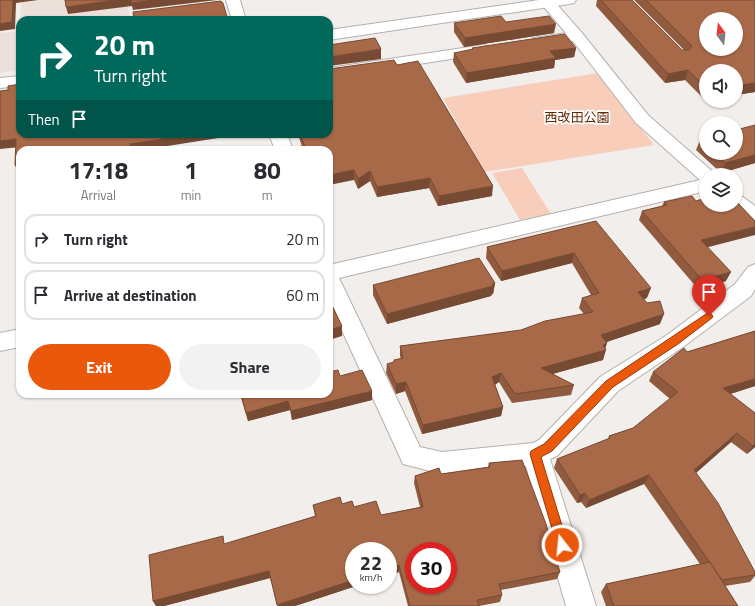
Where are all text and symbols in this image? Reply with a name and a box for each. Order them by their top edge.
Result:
north arrow [699,12,743,56]
map controls [699,12,743,212]
text: 20 m [94,23,155,66]
icon: right [28,32,80,84]
text: Turn right [94,62,167,89]
button: sound [699,64,743,108]
park label: 西改田公園 [544,107,610,127]
text: Then [28,108,60,131]
icon: arrive [68,108,90,130]
button: search [699,116,743,160]
text: 17:18 [68,152,128,188]
text: 1 [184,152,198,188]
text: 80 [254,152,281,188]
button: layers [699,168,743,212]
text: Arrival [81,185,116,205]
text: min [181,185,201,205]
text: m [262,185,273,205]
icon: right [30,228,52,250]
text: Turn right [64,228,128,251]
text: 20 m [286,228,319,251]
pin [692,275,726,316]
icon: arrive [698,281,720,303]
icon: arrive [30,284,52,306]
text: Arrive at destination [64,284,197,307]
text: 60 m [286,284,319,307]
button: Exit [28,344,171,390]
button: Share [179,344,321,390]
position arrow [541,524,583,566]
speed limit sign: 30 [405,542,457,594]
text: 22 [360,547,382,578]
text: km/h [360,570,382,585]

